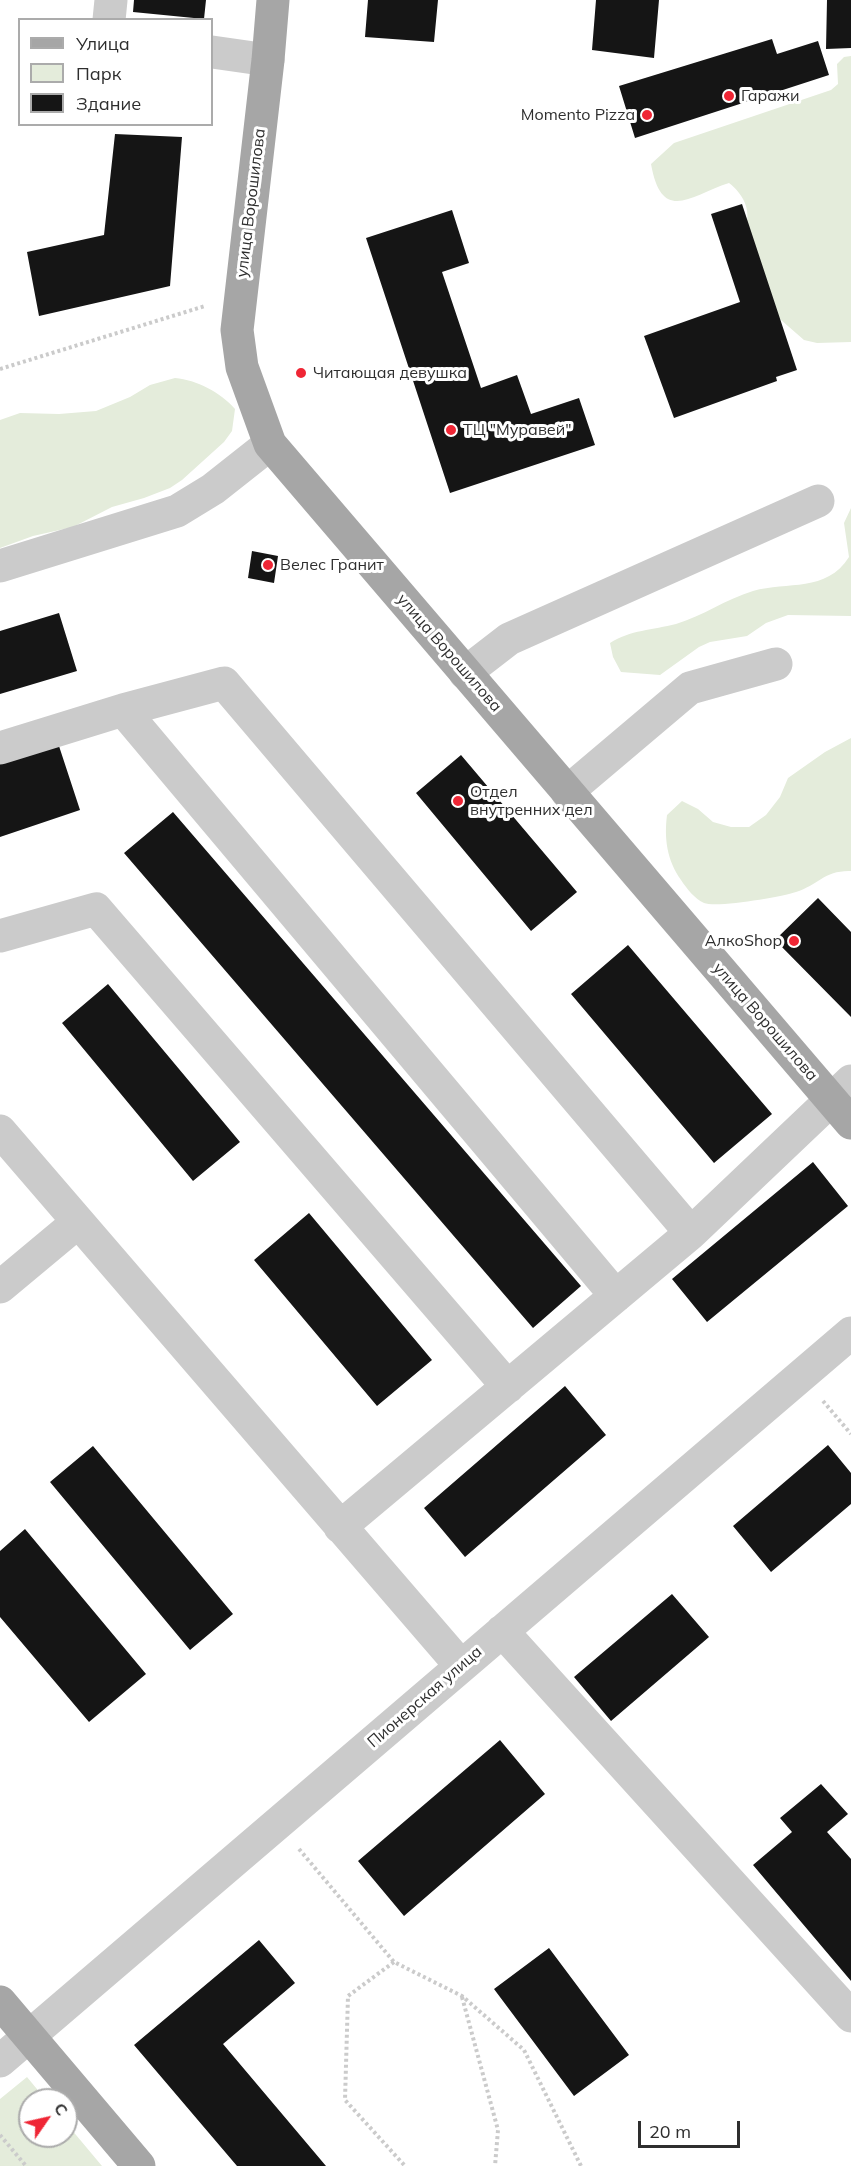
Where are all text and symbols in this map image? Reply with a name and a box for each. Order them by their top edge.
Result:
legend [18,18,213,126]
text: Улица [76,32,130,55]
text: Парк [76,62,121,85]
place label: Гаражи [741,86,799,106]
marker: Гаражи [722,89,736,103]
text: Здание [76,92,141,115]
place label: Momento Pizza [521,105,635,125]
marker: Momento Pizza [640,108,654,122]
street label: улица Ворошилова [232,127,270,279]
place label: Читающая девушка [313,363,467,383]
marker: Читающая девушка [294,366,308,380]
place label: ТЦ "Муравей" [463,420,571,440]
marker: ТЦ "Муравей" [444,423,458,437]
place label: Велес Гранит [280,555,384,575]
marker: Велес Гранит [261,558,275,572]
street label: улица Ворошилова [393,590,505,716]
place label: Отдел внутренних дел [470,782,593,820]
marker: Отдел внутренних дел [451,794,465,808]
place label: АлкоShop [705,931,782,951]
marker: АлкоShop [787,934,801,948]
street label: улица Ворошилова [709,959,821,1085]
street label: Пионерская улица [364,1642,486,1752]
north arrow [18,2088,78,2148]
text: С [50,2099,73,2119]
scale bar [641,2109,743,2147]
text: 20 m [649,2120,691,2143]

